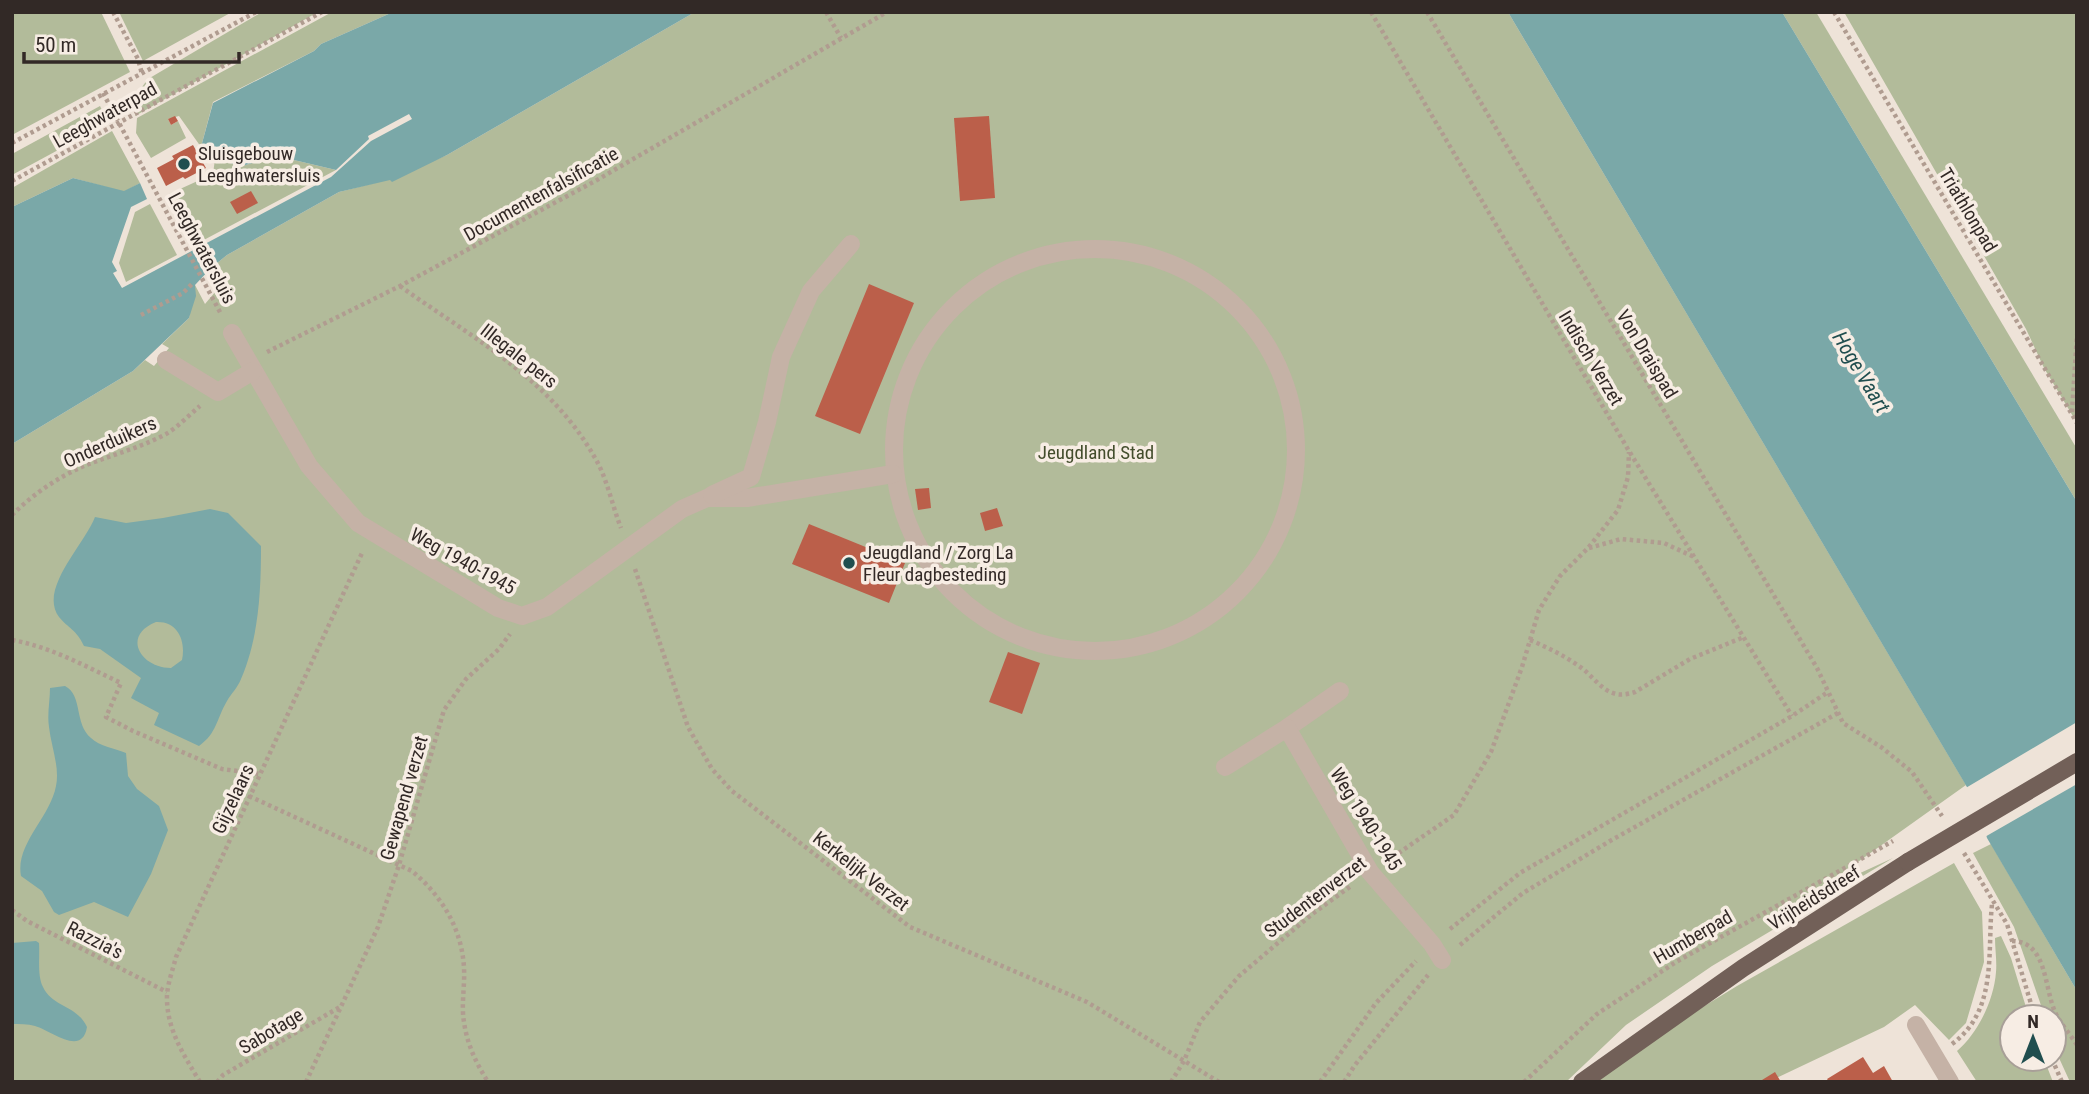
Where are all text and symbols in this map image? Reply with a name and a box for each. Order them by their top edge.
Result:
scale bar [24,21,240,65]
text: 50 m [35,33,76,57]
street label: Leeghwaterpad [49,77,161,153]
place label: Sluisgebouw Leeghwatersluis [198,142,320,187]
street label: Documentenfalsificatie [460,142,622,246]
marker: Sluisgebouw Leeghwatersluis [176,156,192,172]
street label: Triathlonpad [1934,164,2002,256]
street label: Leeghwatersluis [163,189,241,307]
street label: Von Draispad [1611,305,1683,403]
street label: Indisch Verzet [1554,306,1628,410]
street label: Illegale pers [476,319,562,393]
water label: Hoge Vaart [1827,327,1895,418]
street label: Onderduikers [60,411,160,473]
park label: Jeugdland Stad [1038,441,1154,464]
street label: Weg 1940-1945 [406,523,520,599]
place label: Jeugdland / Zorg La Fleur dagbesteding [863,541,1014,586]
marker: Jeugdland / Zorg La Fleur dagbesteding [841,555,857,571]
street label: Gewapend verzet [375,733,433,863]
street label: Gijzelaars [207,761,259,837]
street label: Weg 1940-1945 [1325,763,1407,875]
street label: Kerkelijk Verzet [808,826,914,916]
street label: Studentenverzet [1260,851,1370,943]
street label: Vrijheidsdreef [1764,861,1864,935]
street label: Humberpad [1649,905,1737,969]
street label: Razzia's [63,916,127,964]
street label: Sabotage [235,1003,307,1059]
north arrow [1998,1003,2068,1073]
text: N [2027,1010,2039,1033]

